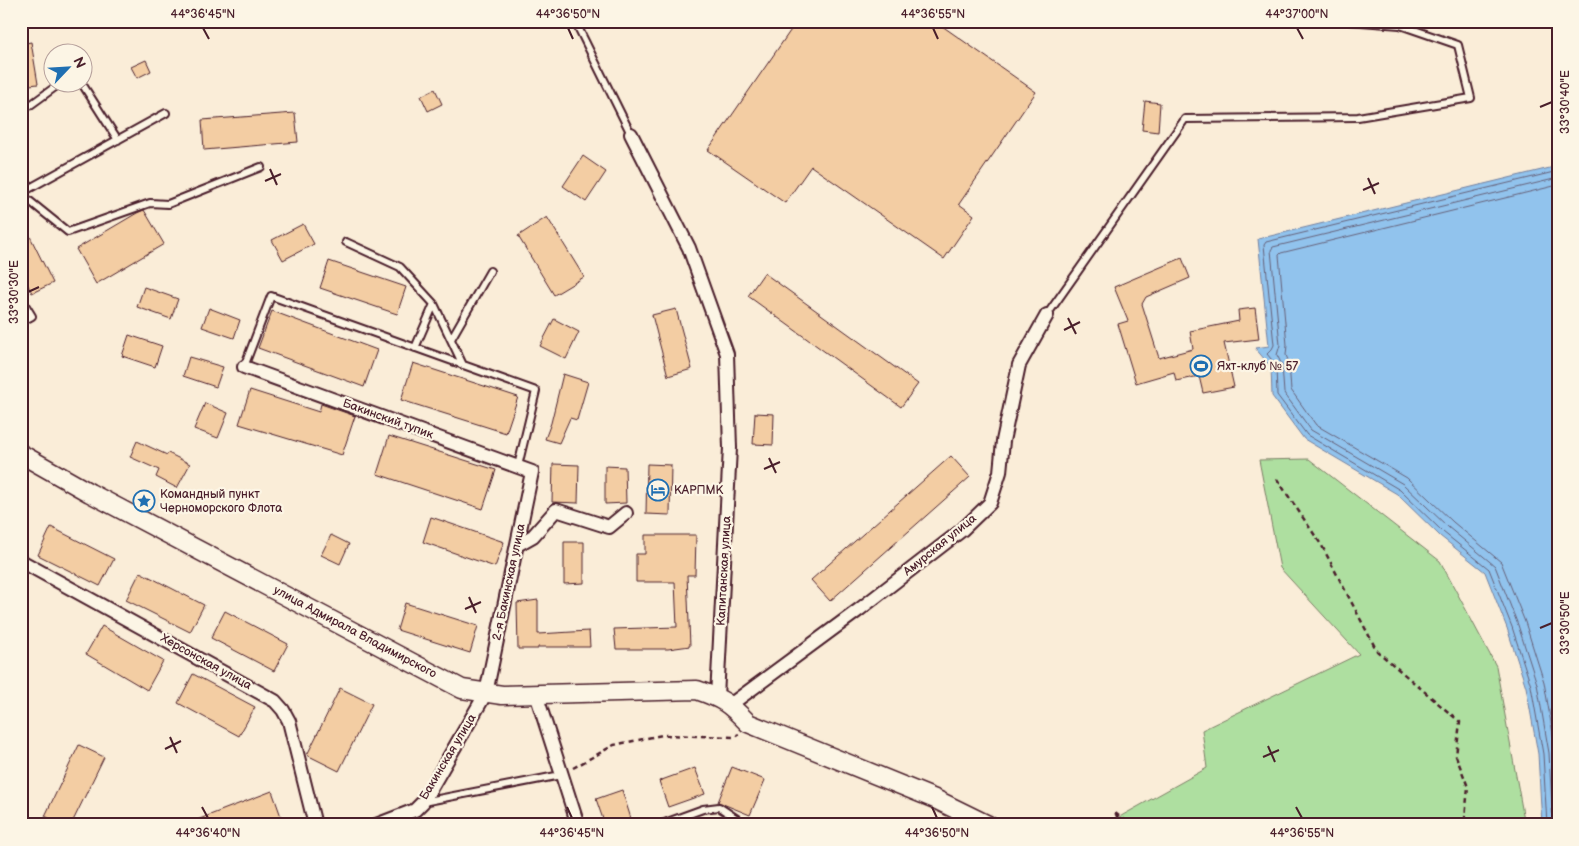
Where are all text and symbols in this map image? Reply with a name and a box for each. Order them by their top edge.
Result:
text: 44°36'45"N [171,7,235,22]
text: 44°36'50"N [536,7,600,22]
text: 44°36'55"N [901,7,965,22]
text: 44°37'00"N [1265,7,1329,22]
north arrow [42,42,92,92]
text: N [69,54,89,71]
text: 33°30'40"E [1558,70,1573,134]
text: 33°30'30"E [7,260,22,324]
sports icon: Яхт-клуб № 57 [1189,354,1213,378]
place label: Яхт-клуб № 57 [1217,359,1298,374]
street label: Бакинский тупик [341,396,436,443]
hotel icon: КАРПМК [646,478,670,502]
place label: КАРПМК [674,483,724,498]
place label: Командный пункт Черноморского Флота [160,487,282,516]
place icon: Командный пункт Черноморского Флота [132,489,156,513]
street label: Амурская улица [900,511,980,580]
street label: Капитанская улица [714,516,734,626]
street label: 2-я Бакинская улица [489,522,529,642]
street label: улица Адмирала Владимирского [271,583,439,681]
text: 33°30'50"E [1558,591,1573,655]
street label: Херсонская улица [158,631,254,693]
street label: Бакинская улица [416,711,480,803]
text: 44°36'40"N [176,826,240,841]
text: 44°36'45"N [540,826,604,841]
text: 44°36'50"N [905,826,969,841]
text: 44°36'55"N [1270,826,1334,841]

